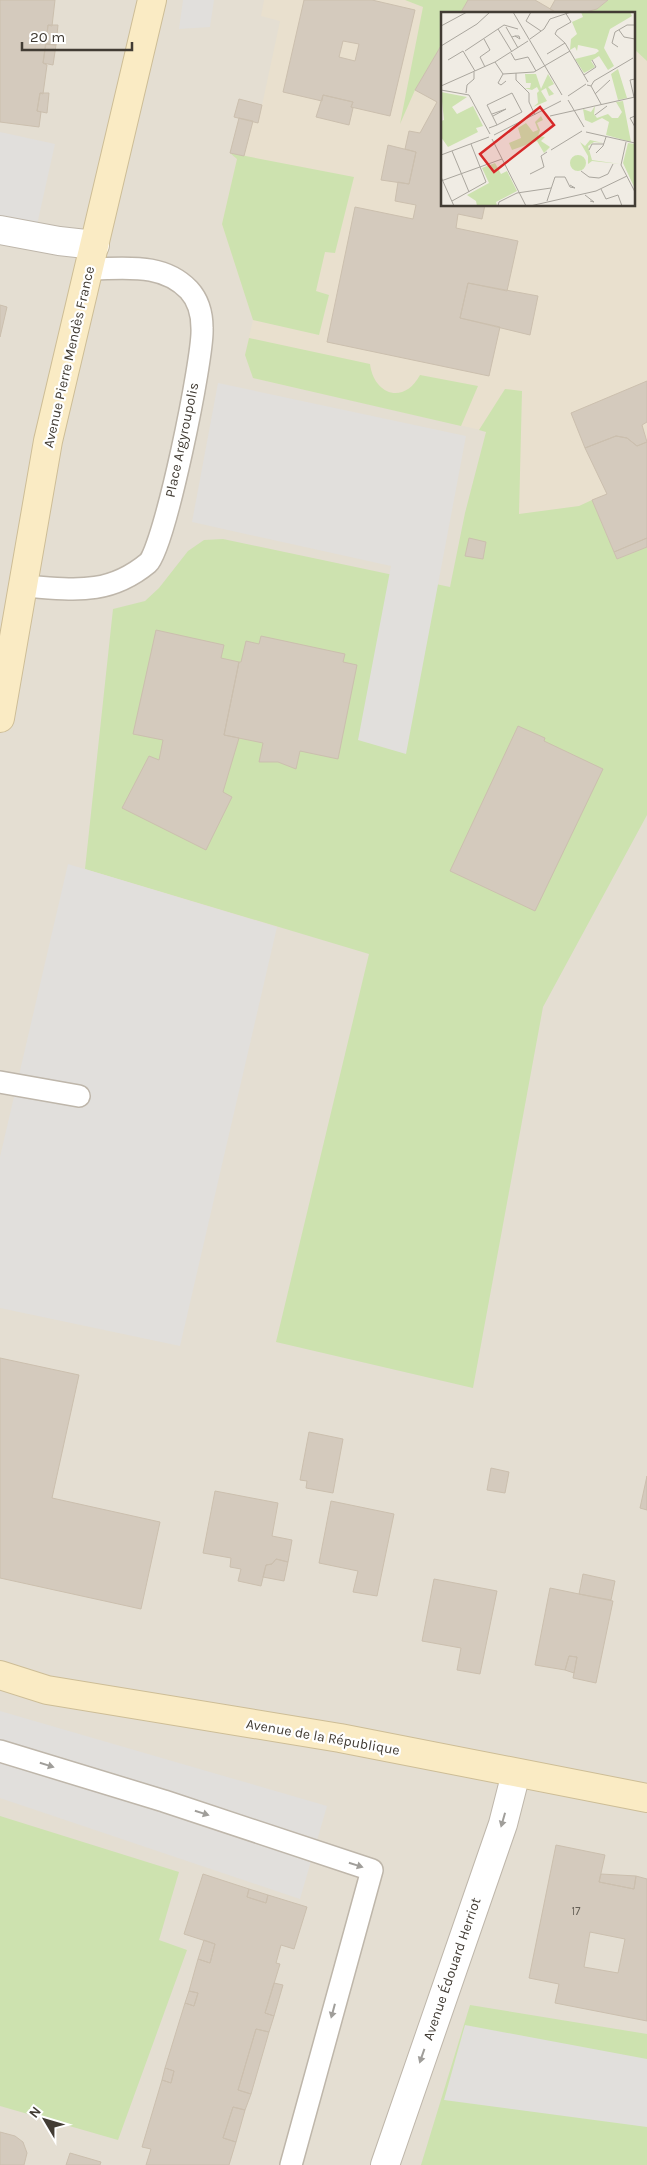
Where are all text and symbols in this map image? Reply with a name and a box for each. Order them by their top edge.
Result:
inset map [441,12,634,206]
scale bar [22,20,132,52]
text: 20 m [30,28,65,46]
street label: Avenue Pierre Mendès France [40,265,98,449]
street label: Place Argyroupolis [162,381,202,499]
street label: Avenue de la République [245,1715,401,1759]
one-way arrow [39,1762,54,1770]
one-way arrow [195,1810,210,1818]
one-way arrow [499,1813,507,1828]
one-way arrow [349,1861,364,1869]
street label: Avenue Édouard Herriot [419,1895,484,2043]
house number: 17 [572,1905,580,1918]
one-way arrow [329,2003,337,2018]
one-way arrow [418,2049,425,2064]
north arrow [20,2095,70,2145]
text: N [25,2103,45,2121]

